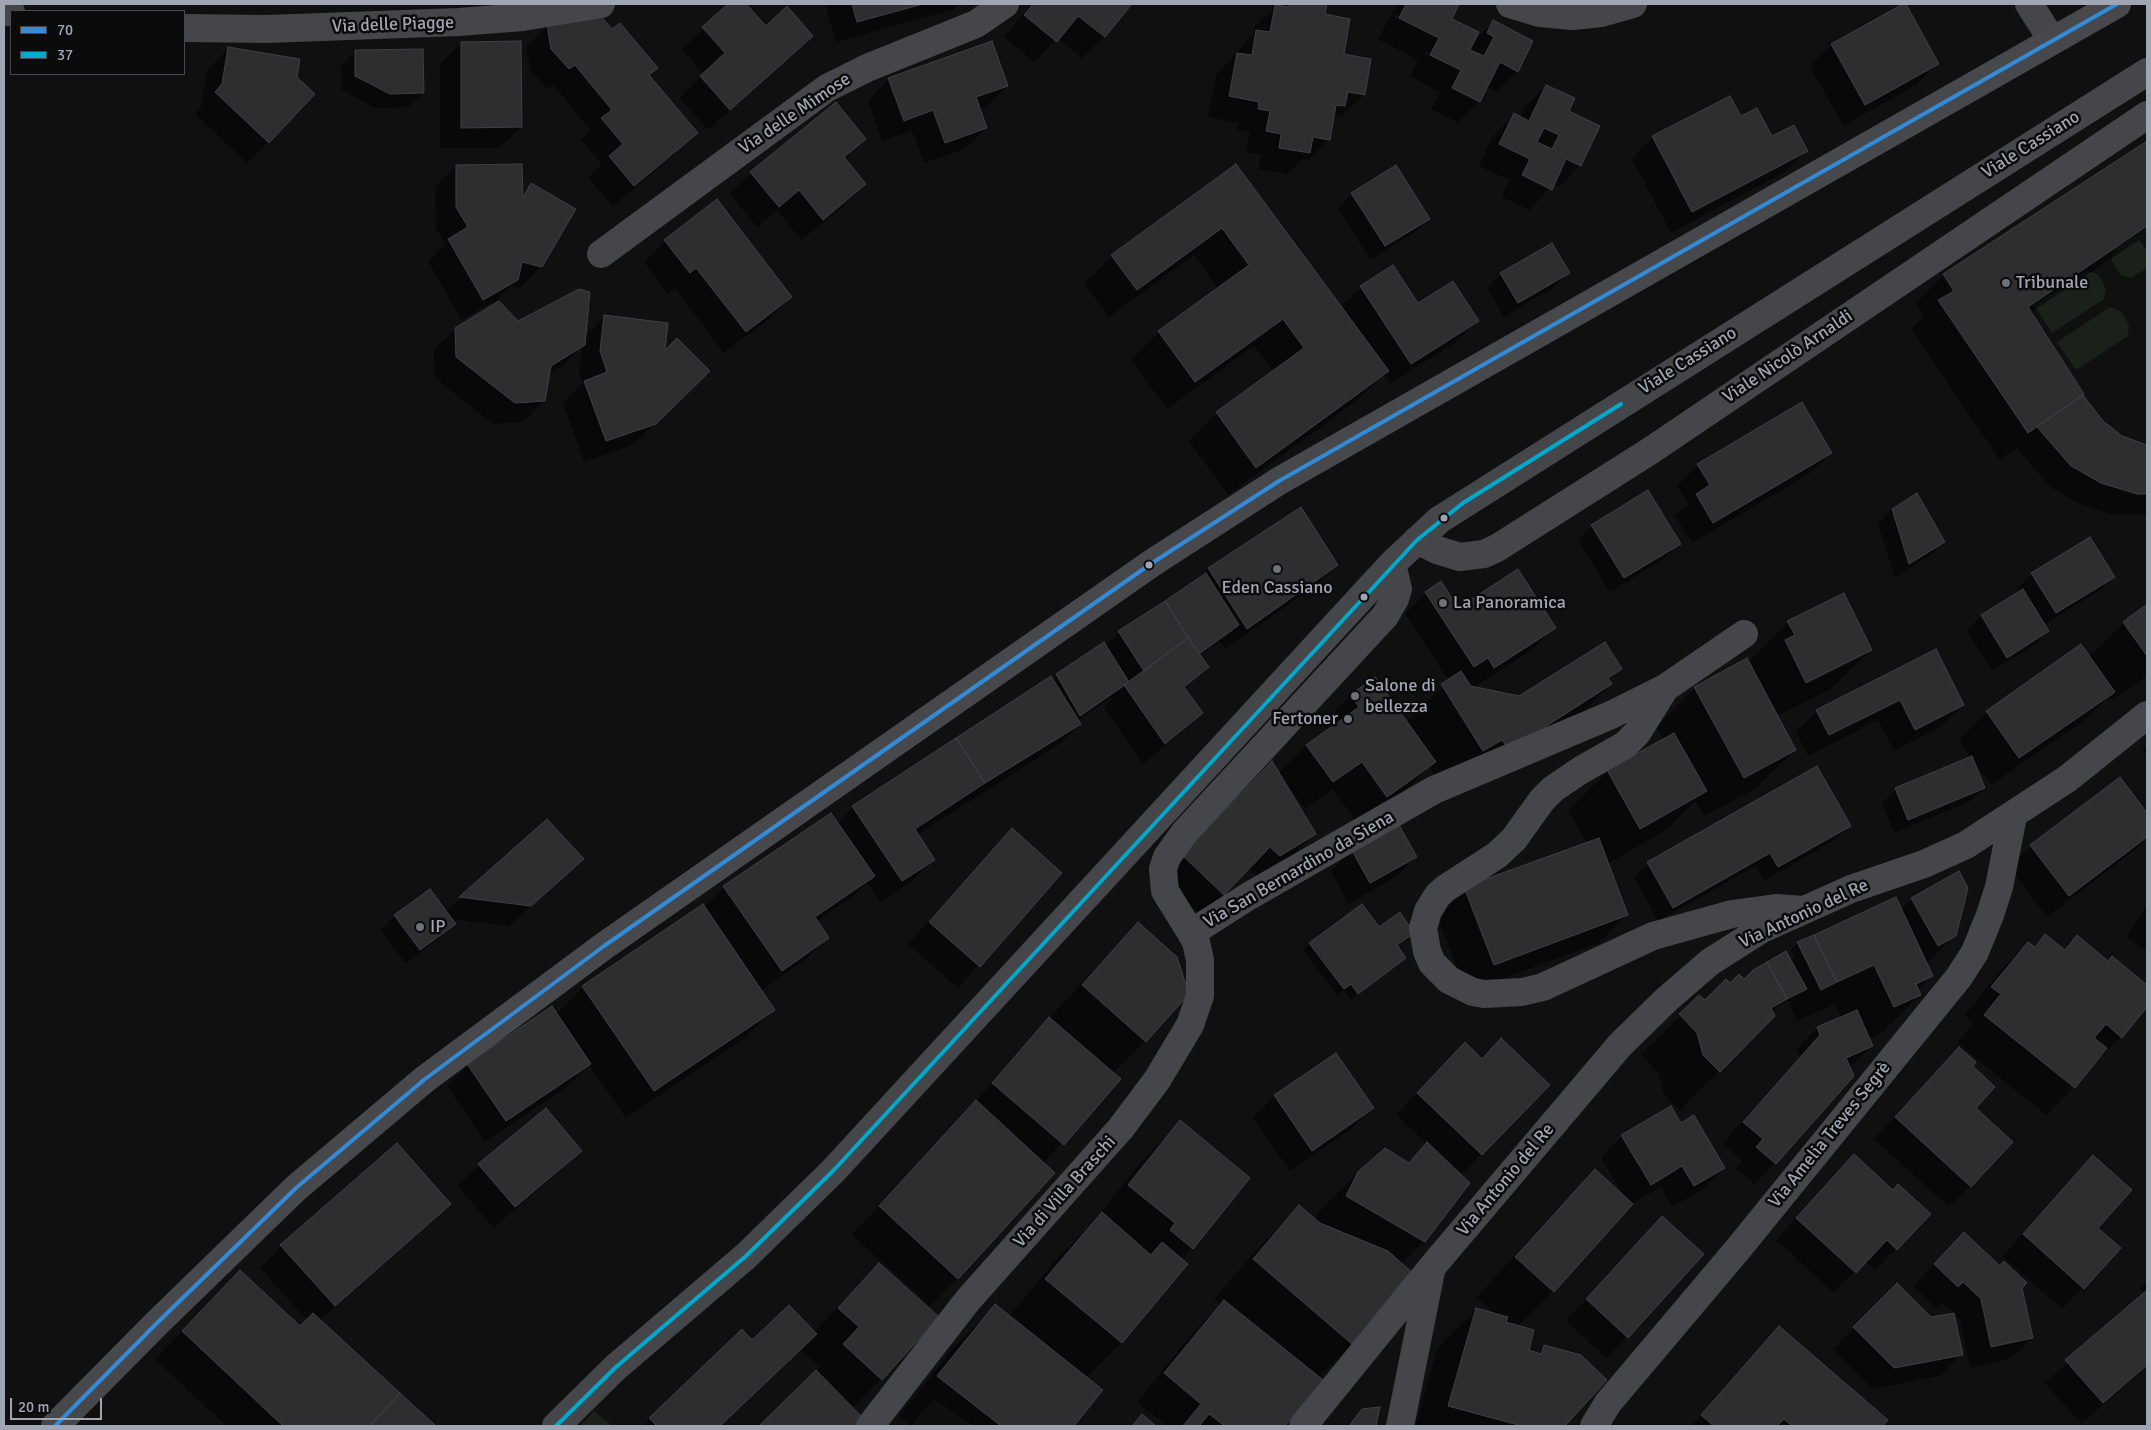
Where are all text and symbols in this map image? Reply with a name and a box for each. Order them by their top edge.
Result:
legend [10,10,185,75]
street label: Via delle Piagge [332,12,454,38]
text: 70 [57,21,73,39]
text: 37 [57,46,73,64]
street label: Via delle Mimose [735,69,855,159]
street label: Viale Cassiano [1978,106,2084,184]
place label: Tribunale [2016,272,2088,294]
marker: Tribunale [2000,277,2012,289]
street label: Viale Nicolò Arnaldi [1719,306,1857,408]
street label: Viale Cassiano [1635,322,1741,400]
unlabelled marker [1439,513,1449,523]
unlabelled marker [1144,560,1154,570]
marker: Eden Cassiano [1271,563,1283,575]
place label: Eden Cassiano [1221,577,1333,599]
unlabelled marker [1359,592,1369,602]
place label: La Panoramica [1453,592,1566,614]
marker: La Panoramica [1437,597,1449,609]
place label: Salone di bellezza [1365,675,1436,718]
marker: Salone di bellezza [1349,690,1361,702]
place label: Fertoner [1272,708,1338,730]
marker: Fertoner [1342,713,1354,725]
street label: Via San Bernardino da Siena [1200,807,1398,933]
street label: Via Antonio del Re [1736,875,1872,953]
place label: IP [430,916,445,938]
marker: IP [414,921,426,933]
street label: Via Amelia Treves Segrè [1764,1058,1896,1212]
street label: Via Antonio del Re [1453,1119,1559,1241]
street label: Via di Villa Braschi [1009,1132,1121,1252]
scale bar [12,1388,105,1420]
text: 20 m [18,1398,49,1416]

